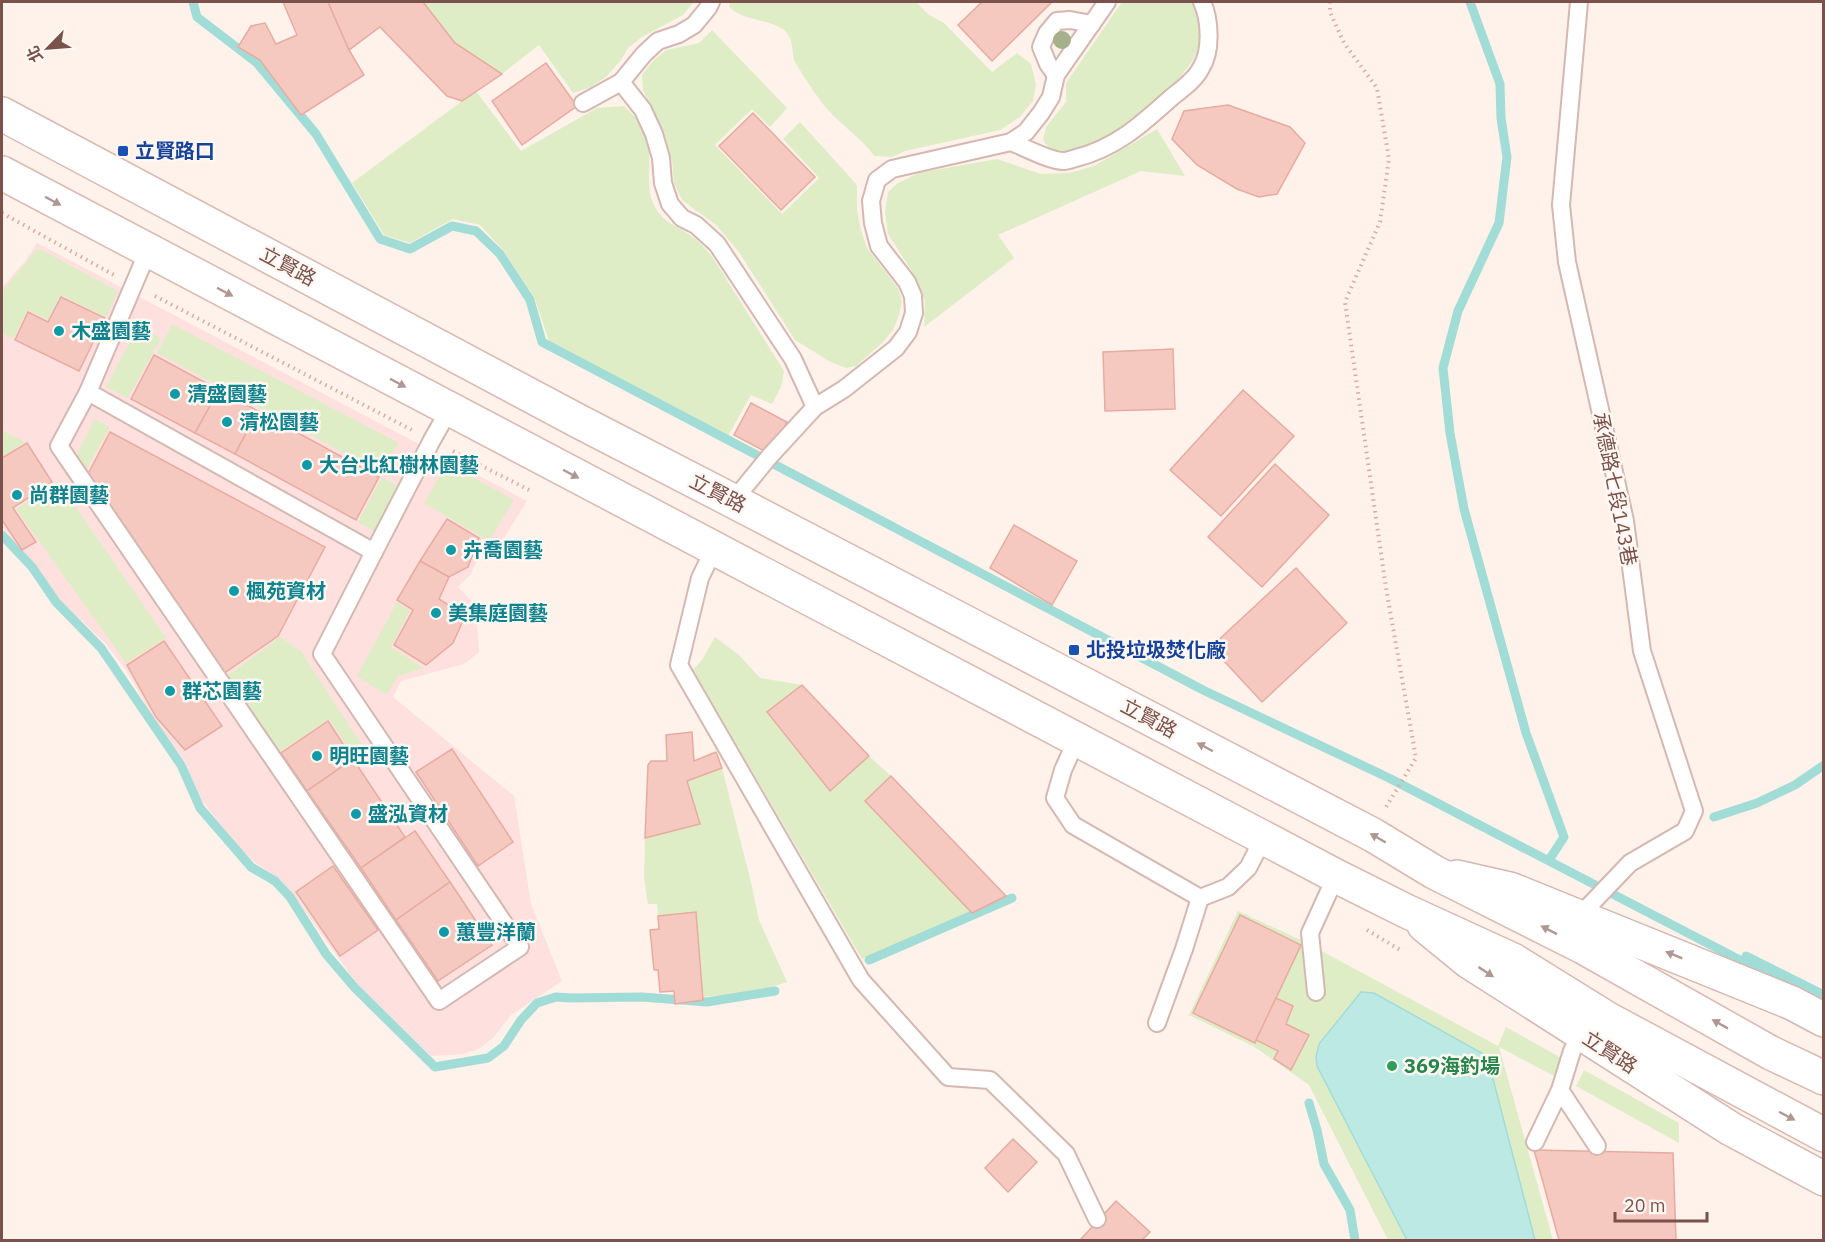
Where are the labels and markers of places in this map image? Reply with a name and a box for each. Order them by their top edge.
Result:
place label: 立賢路口 [135,137,215,164]
marker: 立賢路口 [116,144,130,158]
place label: 木盛園藝 [71,317,151,344]
marker: 木盛園藝 [52,324,66,338]
place label: 清盛園藝 [187,380,267,407]
marker: 清盛園藝 [168,387,182,401]
place label: 清松園藝 [239,408,319,435]
marker: 清松園藝 [220,415,234,429]
place label: 大台北紅樹林園藝 [319,451,479,478]
marker: 大台北紅樹林園藝 [300,458,314,472]
place label: 尚群園藝 [29,481,109,508]
marker: 尚群園藝 [10,488,24,502]
place label: 卉喬園藝 [463,536,543,563]
marker: 卉喬園藝 [444,543,458,557]
place label: 楓苑資材 [246,577,326,604]
marker: 楓苑資材 [227,584,241,598]
place label: 美集庭園藝 [448,599,548,626]
marker: 美集庭園藝 [429,606,443,620]
place label: 北投垃圾焚化廠 [1086,636,1226,663]
marker: 北投垃圾焚化廠 [1067,643,1081,657]
place label: 群芯園藝 [182,677,262,704]
marker: 群芯園藝 [163,684,177,698]
place label: 明旺園藝 [329,742,409,769]
marker: 明旺園藝 [310,749,324,763]
place label: 盛泓資材 [368,800,448,827]
marker: 盛泓資材 [349,807,363,821]
place label: 蕙豐洋蘭 [456,918,536,945]
marker: 蕙豐洋蘭 [437,925,451,939]
place label: 369海釣場 [1404,1052,1500,1079]
marker: 369海釣場 [1385,1059,1399,1073]

